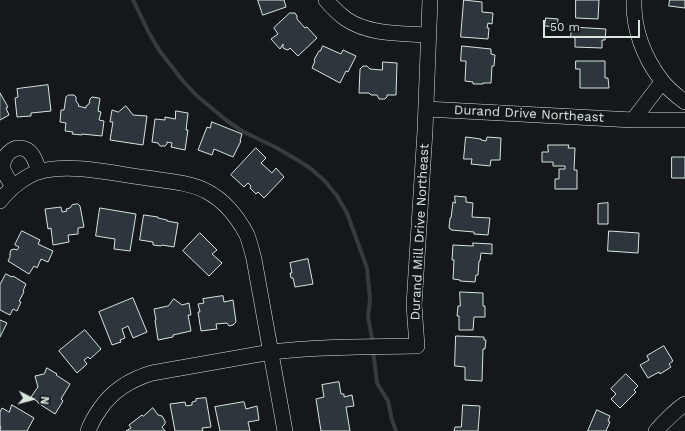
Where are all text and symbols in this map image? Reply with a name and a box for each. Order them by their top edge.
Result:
scale bar [545,12,642,38]
text: 50 m [550,20,580,34]
street label: Durand Drive Northeast [454,102,604,126]
street label: Durand Mill Drive Northeast [408,143,432,321]
north arrow [12,379,52,419]
text: N [38,396,51,405]

